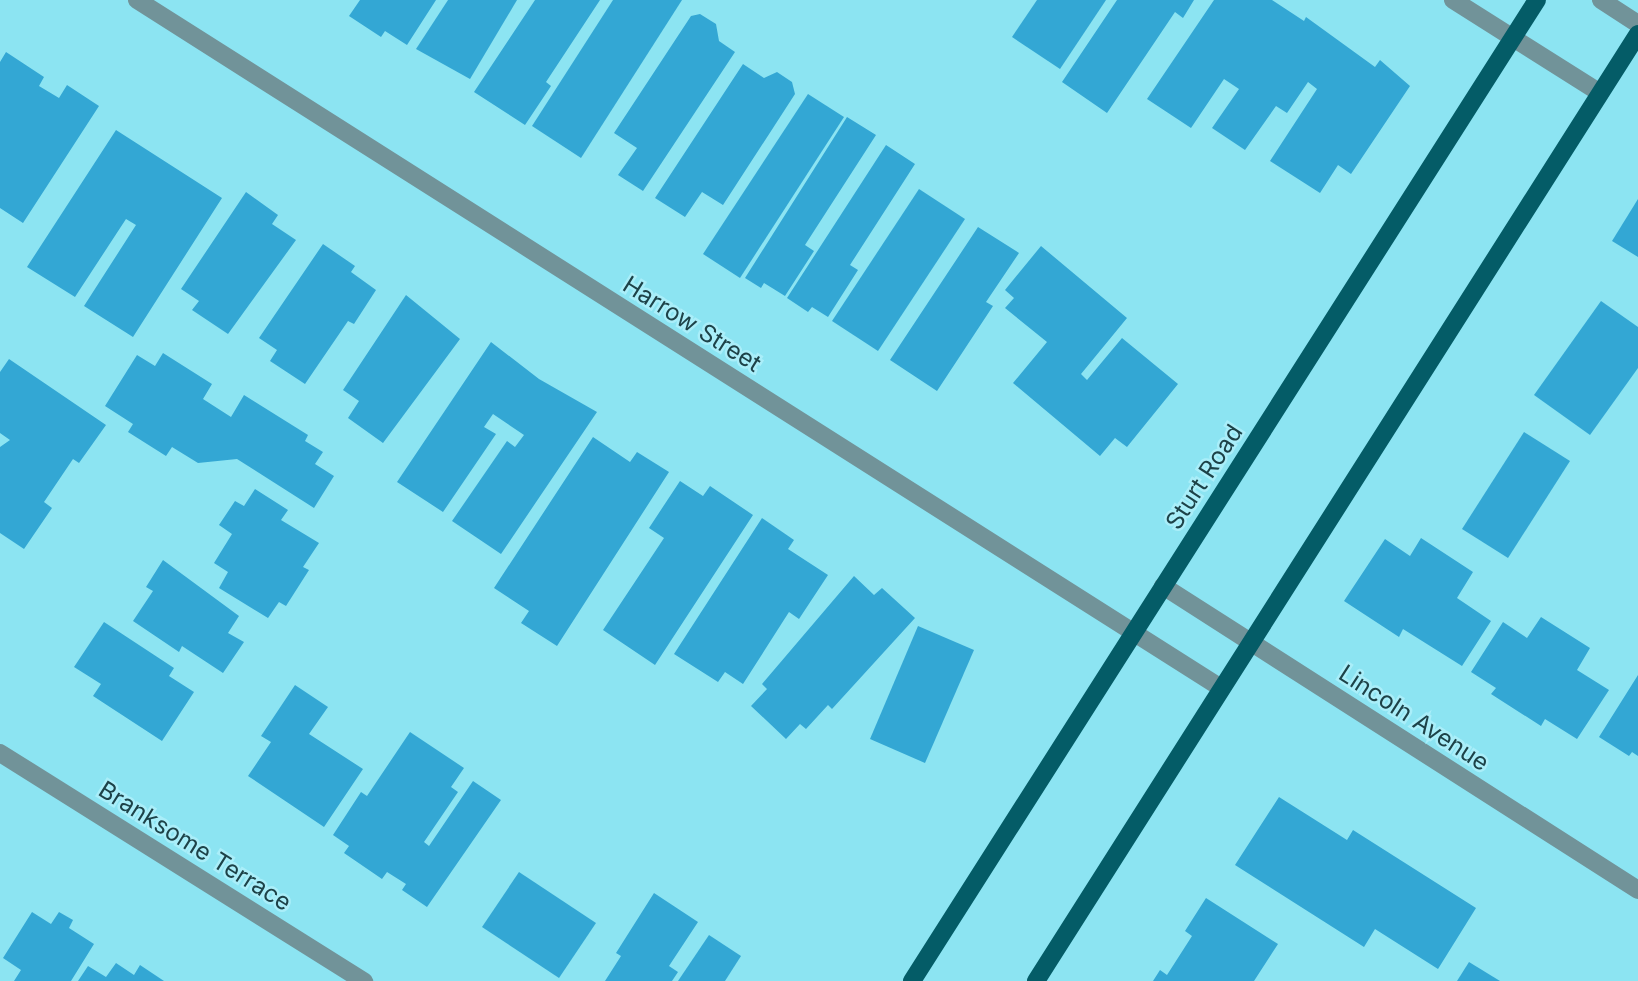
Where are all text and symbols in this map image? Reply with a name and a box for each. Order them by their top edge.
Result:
street label: Harrow Street [618,270,766,378]
street label: Sturt Road [1159,419,1249,535]
street label: Lincoln Avenue [1334,659,1494,777]
street label: Branksome Terrace [93,775,297,917]

